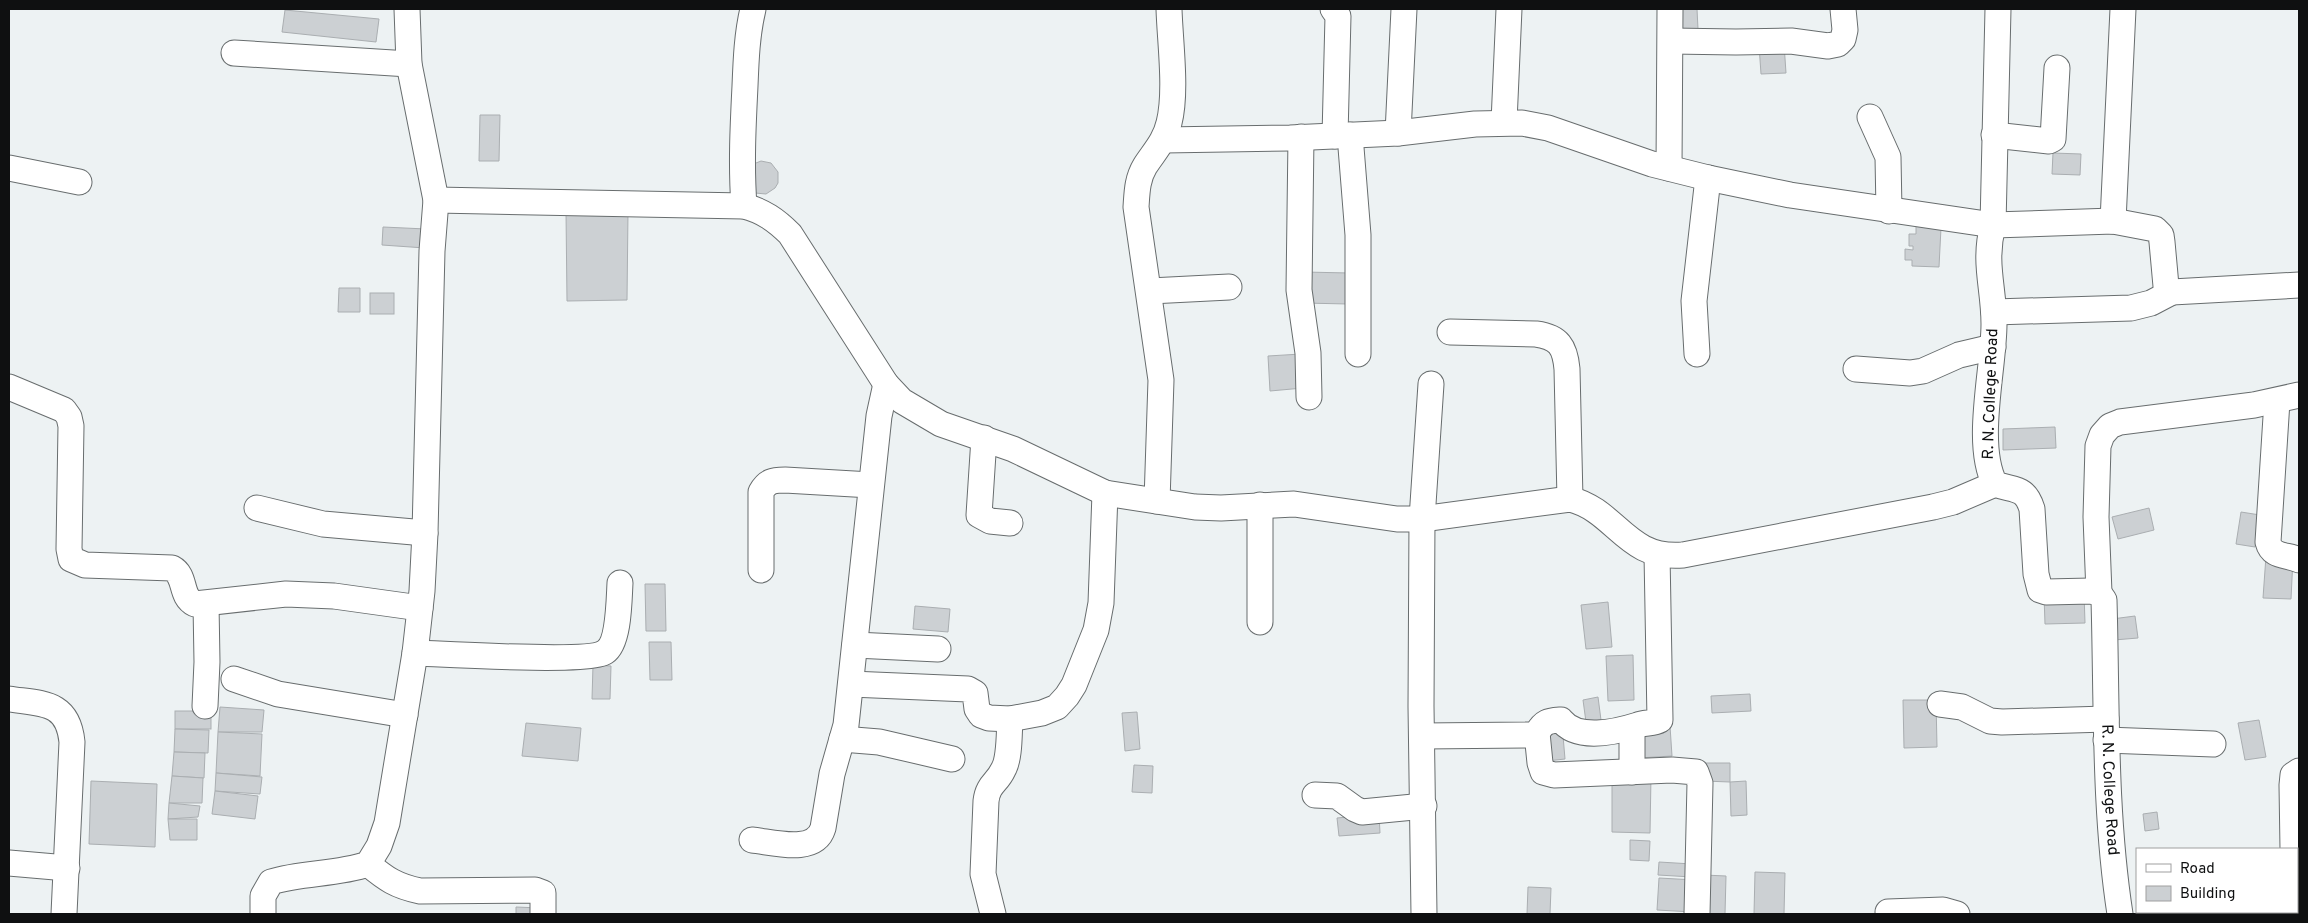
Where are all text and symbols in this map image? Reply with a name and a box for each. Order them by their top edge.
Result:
street label: R. N. College Road [1979,328,2003,460]
street label: R. N. College Road [2096,724,2123,856]
legend [2136,848,2298,913]
text: Road [2180,860,2215,879]
text: Building [2180,885,2235,904]

